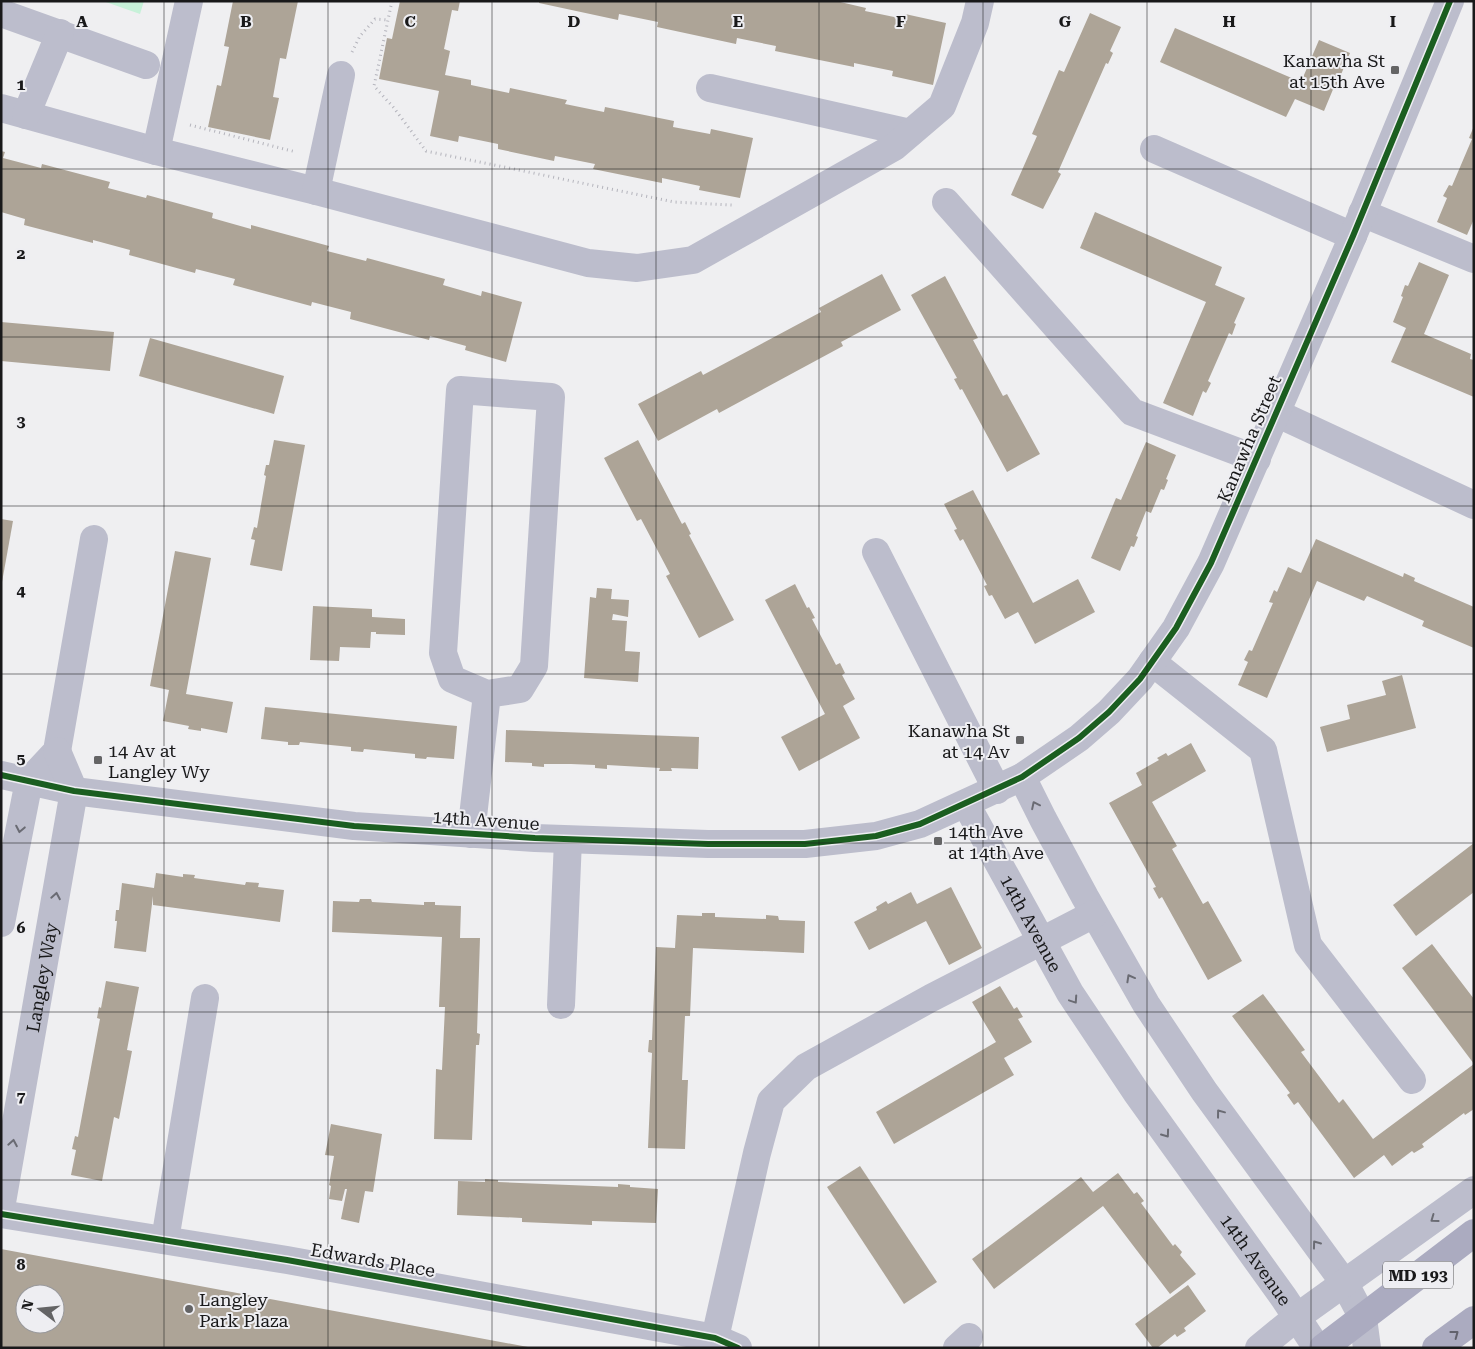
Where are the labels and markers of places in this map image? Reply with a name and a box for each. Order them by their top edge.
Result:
place label: Kanawha St at 15th Ave [1283,50,1385,92]
marker: Kanawha St at 15th Ave [1389,64,1401,76]
place label: Kanawha St at 14 Av [908,720,1011,762]
marker: Kanawha St at 14 Av [1014,734,1026,746]
place label: 14 Av at Langley Wy [108,740,210,782]
marker: 14 Av at Langley Wy [92,754,104,766]
place label: 14th Ave at 14th Ave [948,821,1044,863]
marker: 14th Ave at 14th Ave [932,835,944,847]
place label: Langley Park Plaza [199,1289,288,1331]
marker: Langley Park Plaza [183,1303,195,1315]

